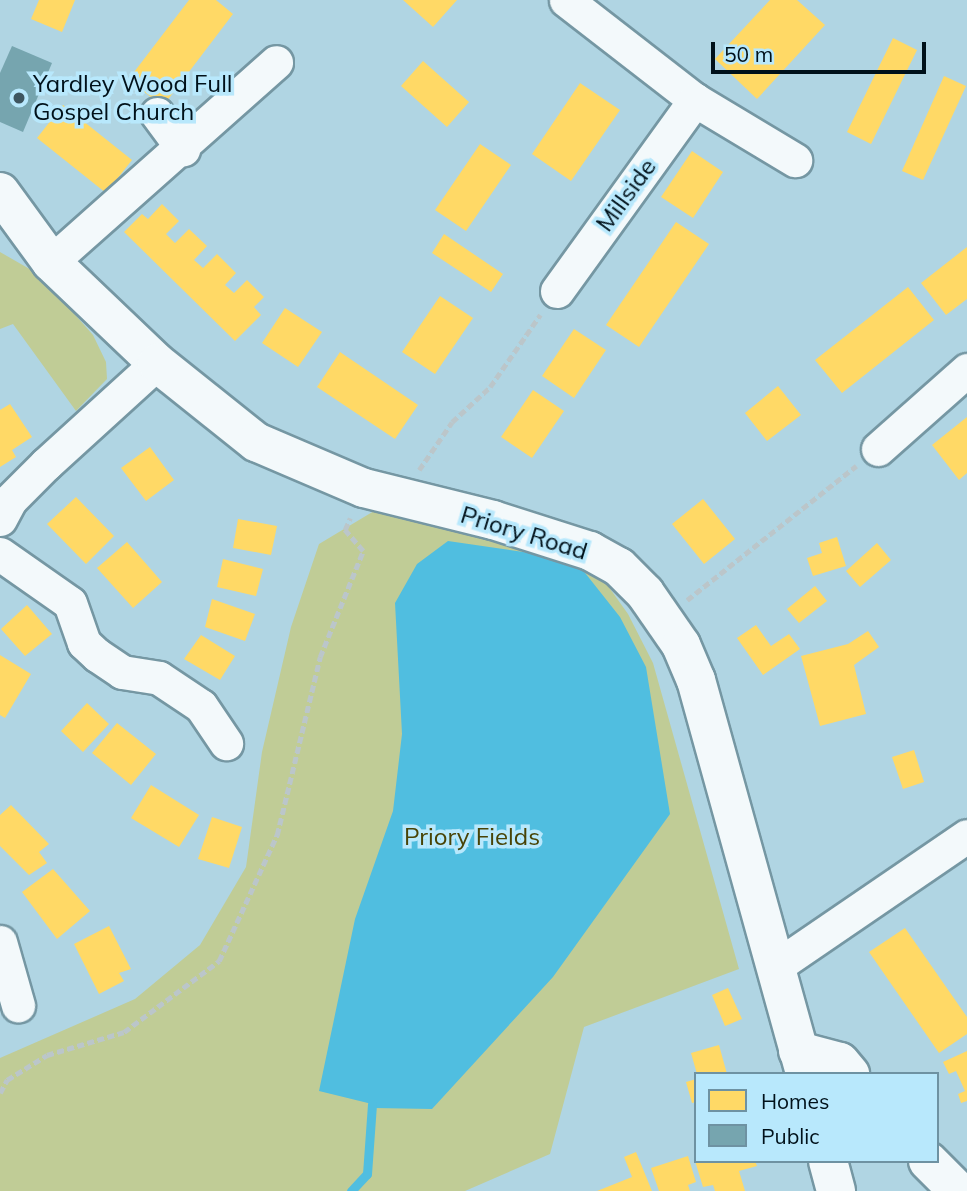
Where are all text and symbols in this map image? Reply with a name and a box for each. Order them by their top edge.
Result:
scale bar [715,28,930,72]
text: 50 m [724,41,773,67]
place label: Yardley Wood Full Gospel Church [33,70,233,126]
marker: Yardley Wood Full Gospel Church [11,90,27,106]
street label: Millside [590,153,662,237]
street label: Priory Road [457,500,591,566]
park label: Priory Fields [404,823,540,851]
legend [694,1072,939,1163]
text: Homes [761,1088,829,1114]
text: Public [761,1123,820,1149]

